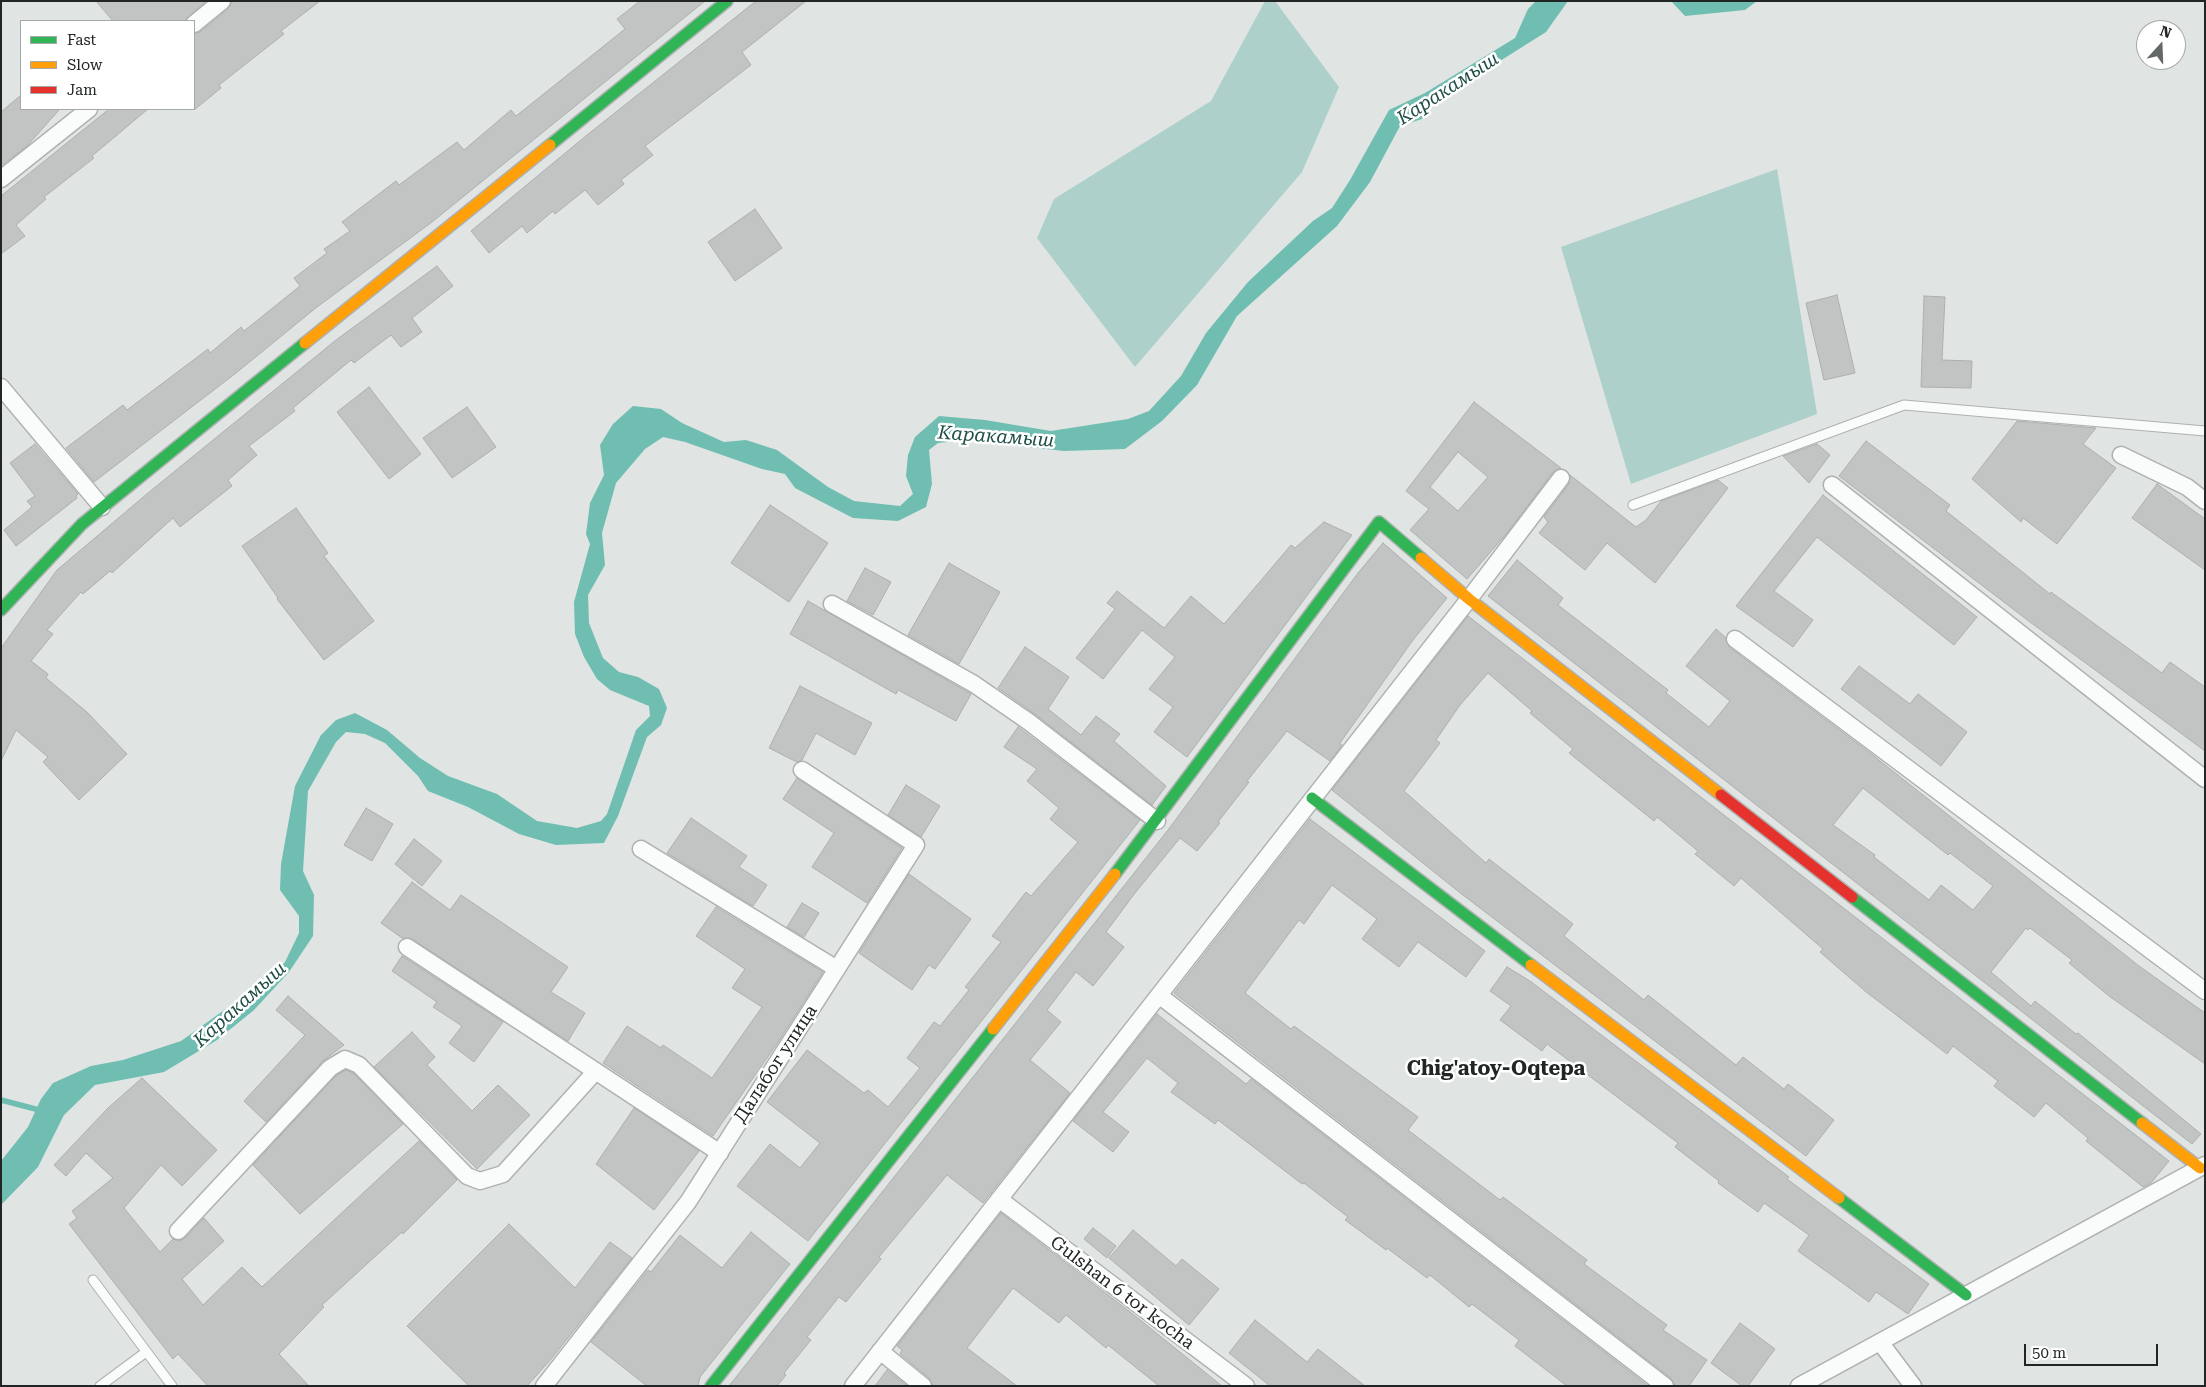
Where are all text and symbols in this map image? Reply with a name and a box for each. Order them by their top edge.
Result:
legend [20,20,195,110]
north arrow [2136,20,2186,70]
text: N [2158,22,2174,41]
text: Fast [67,31,96,49]
water label: Каракамыш [1393,48,1503,130]
text: Slow [67,56,102,74]
text: Jam [67,81,97,99]
water label: Каракамыш [937,422,1055,452]
water label: Каракамыш [189,958,291,1052]
street label: Далабог улица [730,1001,822,1127]
district label: Chig'atoy-Oqtepa [1407,1057,1585,1081]
street label: Gulshan 6 tor kocha [1046,1232,1198,1354]
scale bar [2026,1334,2160,1366]
text: 50 m [2032,1344,2066,1362]

